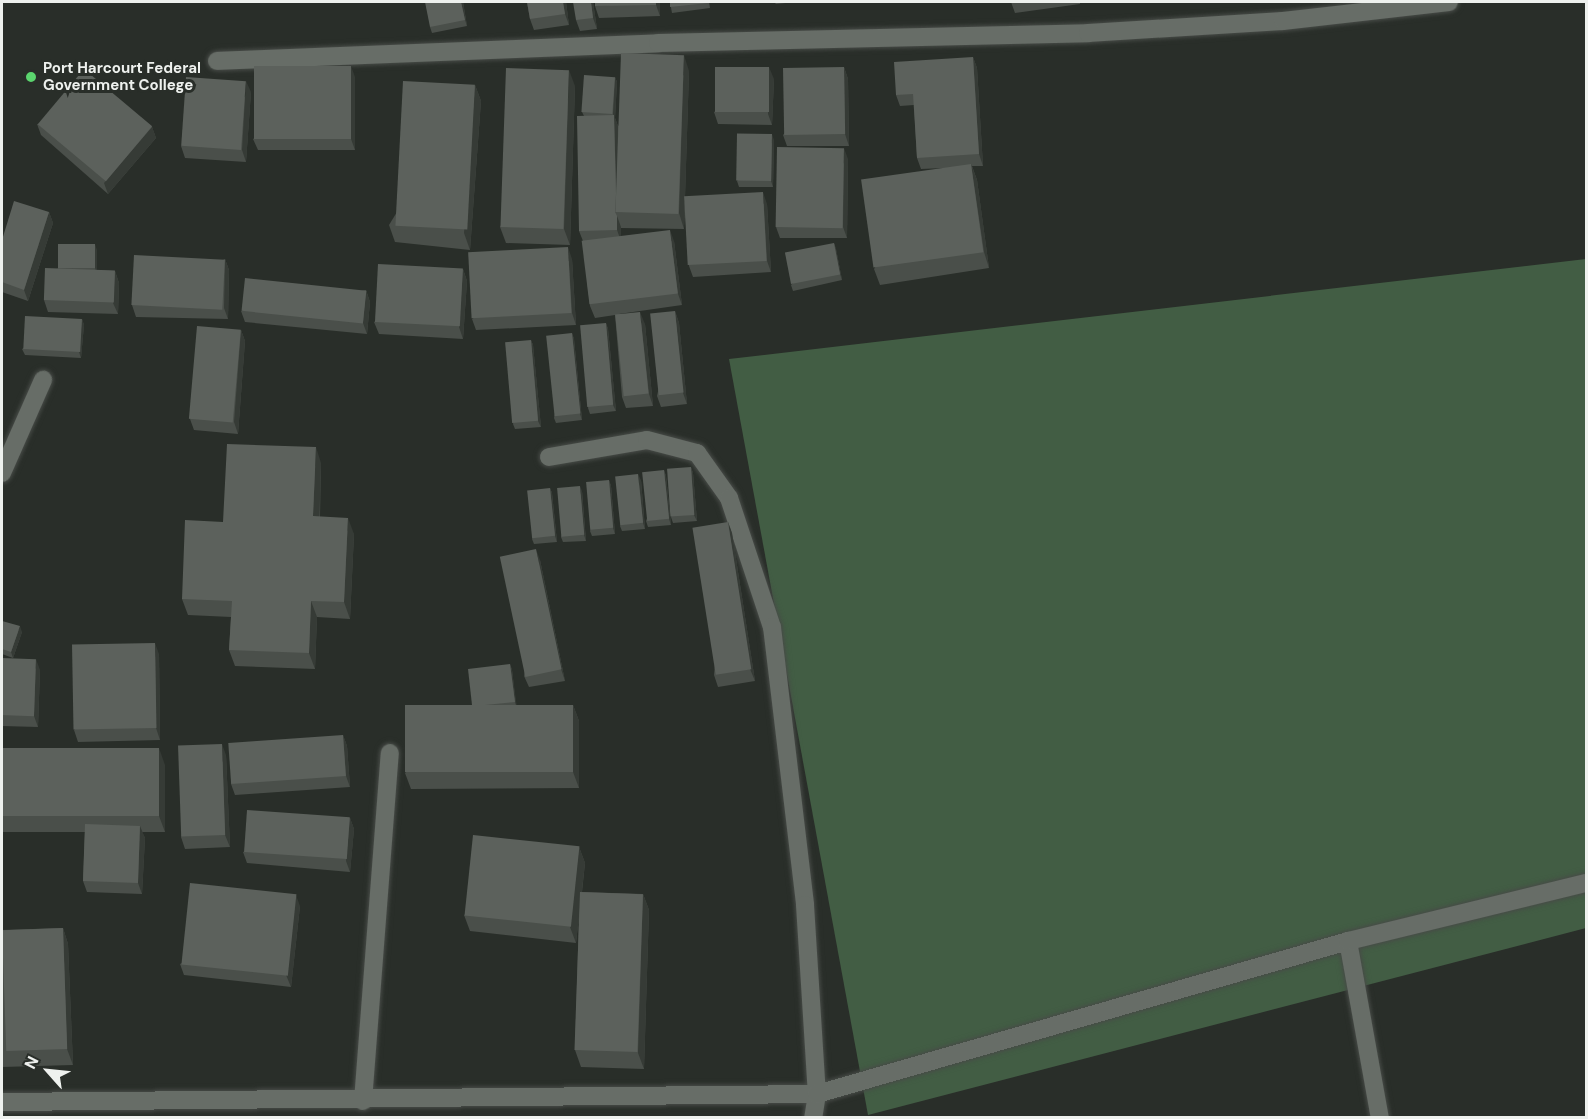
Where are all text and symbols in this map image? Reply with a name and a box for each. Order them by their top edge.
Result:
place label: Port Harcourt Federal Government College [43,59,201,94]
marker: Port Harcourt Federal Government College [24,70,38,84]
north arrow [18,1041,78,1101]
text: N [20,1053,44,1073]

